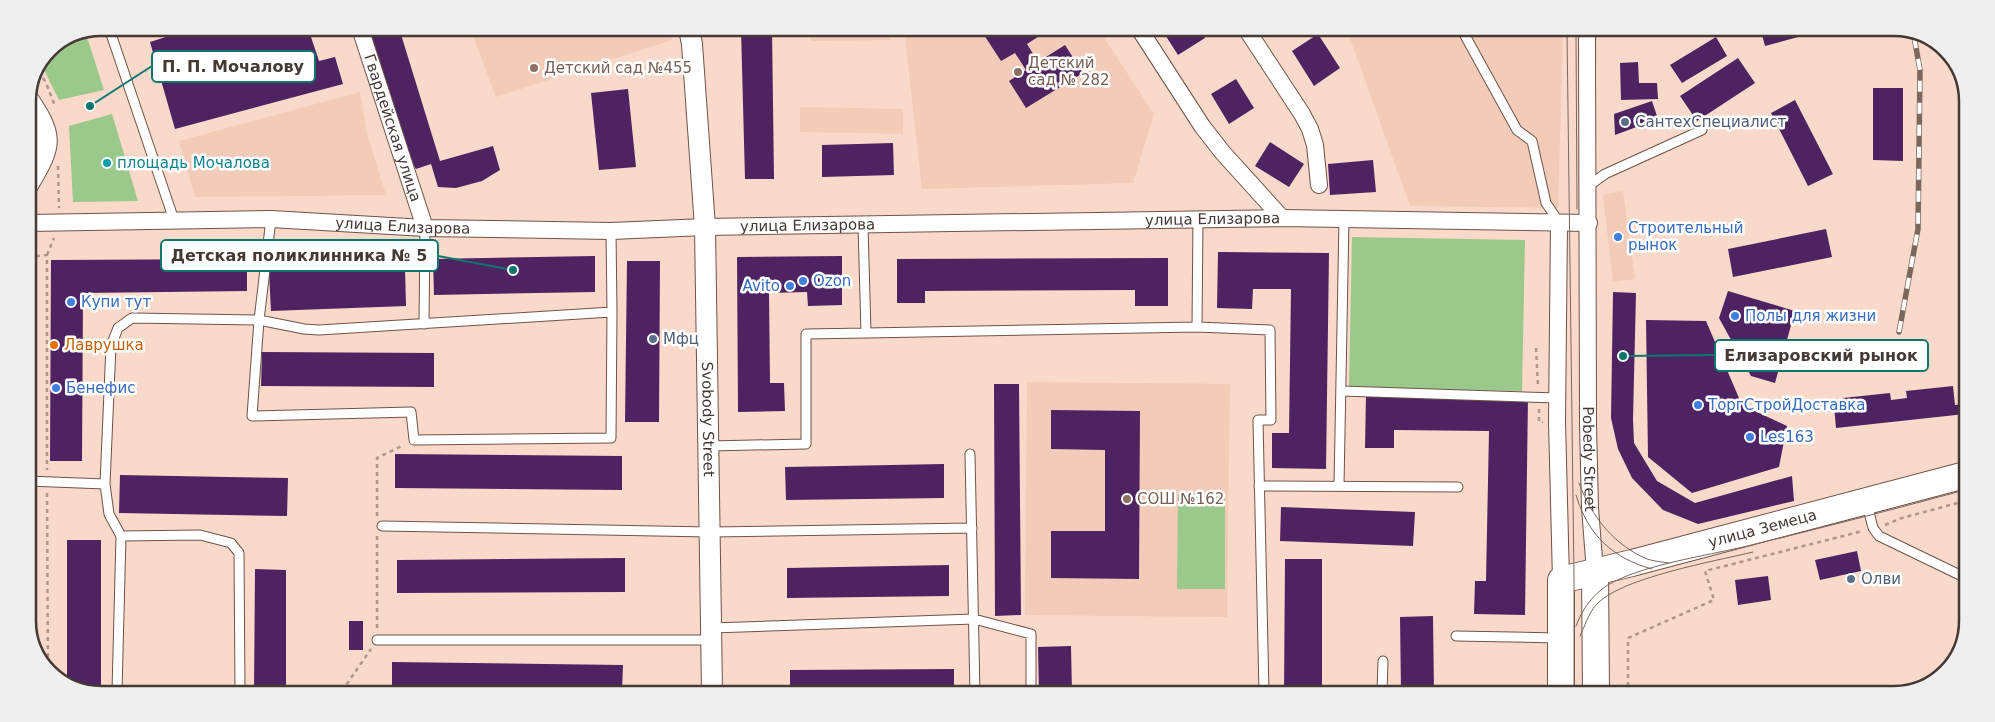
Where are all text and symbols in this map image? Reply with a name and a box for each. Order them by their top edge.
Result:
callout: П. П. Мочалову [152,51,315,82]
street label: Гвардейская улица [360,52,425,204]
place label: Детский сад № 282 [1028,54,1110,89]
text: П. П. Мочалову [162,57,305,76]
place label: Детский сад №455 [544,59,692,77]
marker: Детский сад №455 [528,62,540,74]
marker: Детский сад № 282 [1012,66,1024,78]
place label: СантехСпециалист [1635,113,1787,131]
marker: СантехСпециалист [1619,116,1631,128]
place label: площадь Мочалова [117,154,270,172]
marker: площадь Мочалова [101,157,113,169]
street label: улица Елизарова [1145,209,1280,229]
street label: улица Елизарова [335,214,470,238]
street label: улица Елизарова [740,215,875,235]
place label: Строительный рынок [1628,219,1743,254]
marker: Строительный рынок [1612,231,1624,243]
callout: Детская поликлинника № 5 [161,240,438,271]
text: Детская поликлинника № 5 [171,246,427,265]
place label: Ozon [813,272,851,290]
marker: Ozon [797,275,809,287]
place label: Avito [743,277,780,295]
marker: Avito [784,280,796,292]
place label: Купи тут [81,293,151,311]
marker: Купи тут [65,296,77,308]
place label: Полы для жизни [1745,307,1876,325]
marker: Полы для жизни [1729,310,1741,322]
place label: Мфц [663,330,699,348]
marker: Мфц [647,333,659,345]
place label: Лаврушка [64,336,144,354]
marker: Лаврушка [48,339,60,351]
callout: Елизаровский рынок [1715,340,1928,371]
text: Елизаровский рынок [1724,346,1918,365]
street label: Svobody Street [698,362,718,477]
place label: Бенефис [66,379,135,397]
marker: Бенефис [50,382,62,394]
place label: ТоргСтройДоставка [1707,396,1866,414]
marker: ТоргСтройДоставка [1692,399,1704,411]
street label: Pobedy Street [1579,406,1599,512]
place label: Les163 [1760,428,1814,446]
marker: Les163 [1744,431,1756,443]
place label: СОШ №162 [1137,490,1224,508]
marker: СОШ №162 [1121,493,1133,505]
street label: улица Земеца [1706,506,1819,551]
place label: Олви [1861,570,1901,588]
marker: Олви [1845,573,1857,585]

